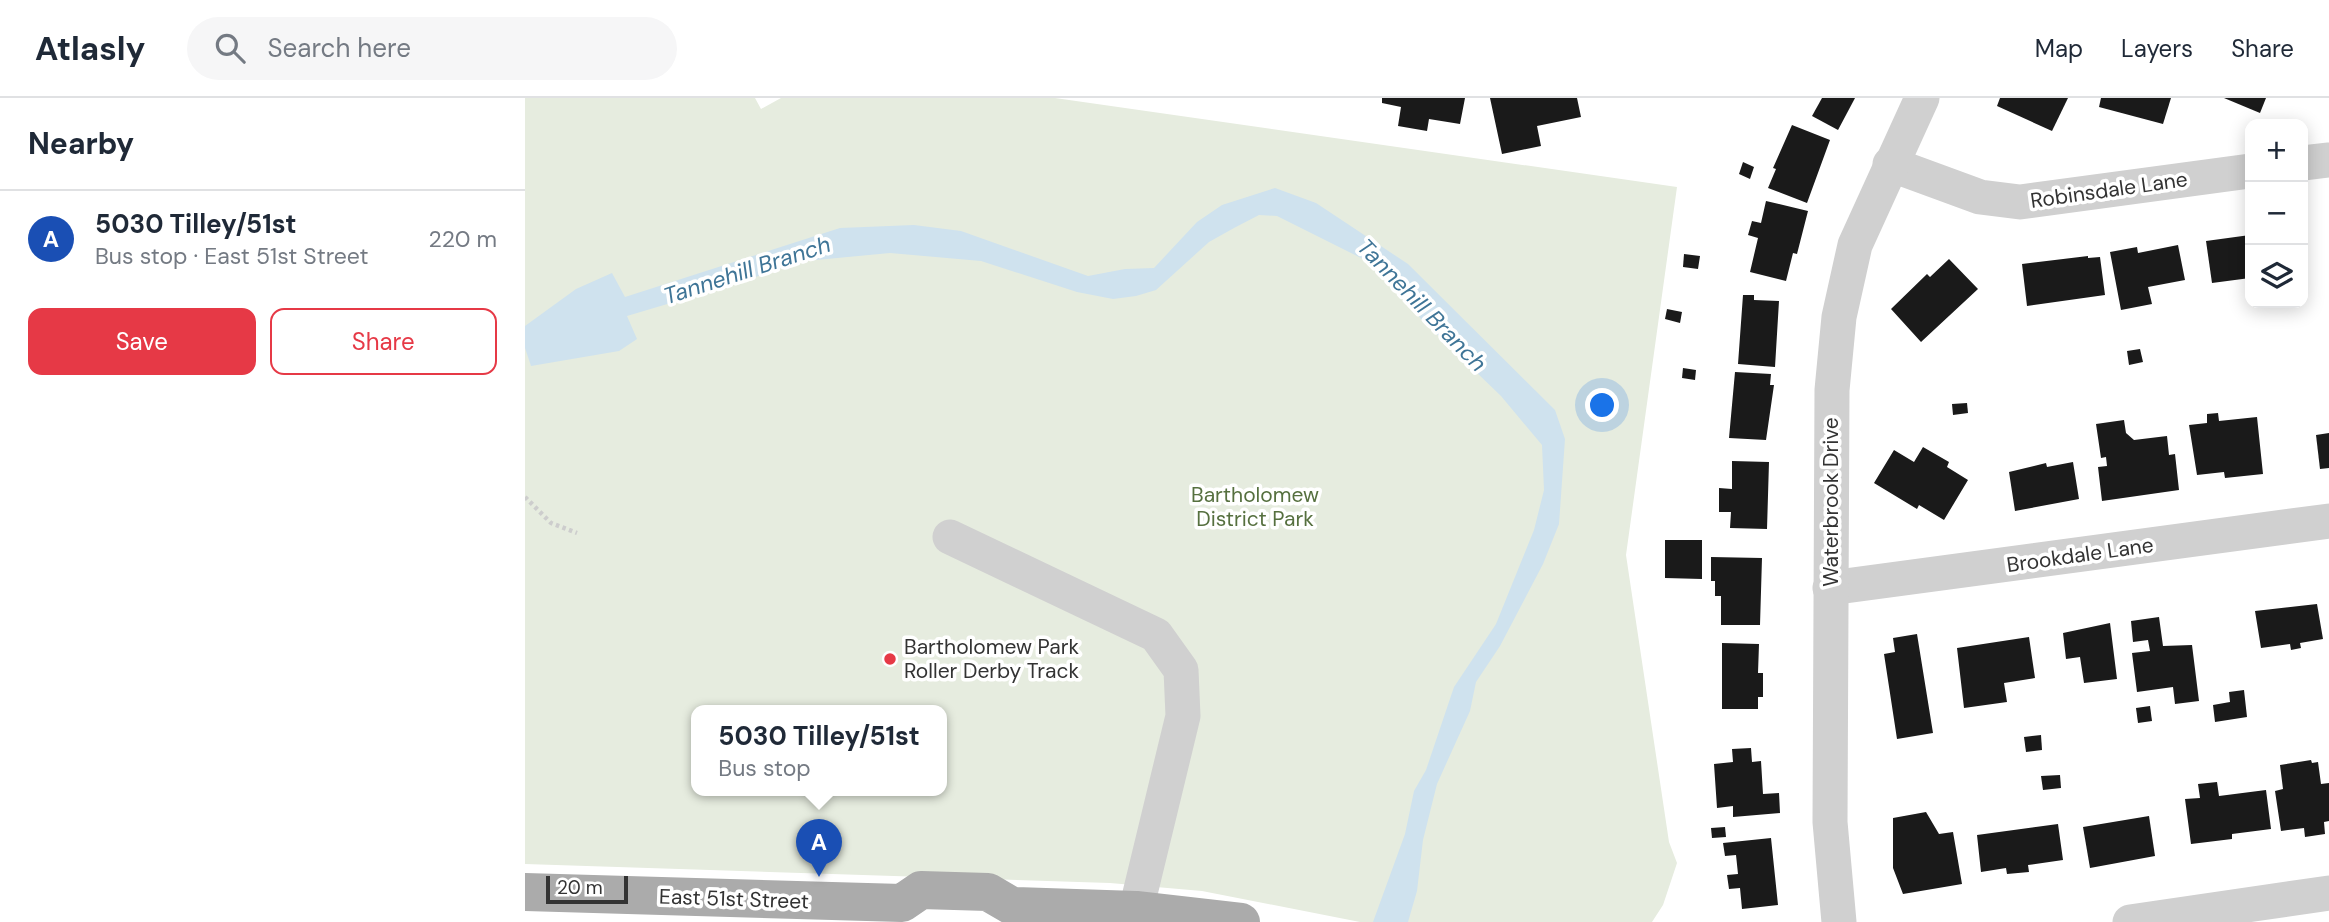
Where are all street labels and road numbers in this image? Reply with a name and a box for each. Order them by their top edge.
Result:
street label: Robinsdale Lane [2029,165,2189,215]
street label: Waterbrook Drive [1817,417,1845,587]
street label: Brookdale Lane [2005,531,2155,579]
street label: East 51st Street [659,882,809,916]

